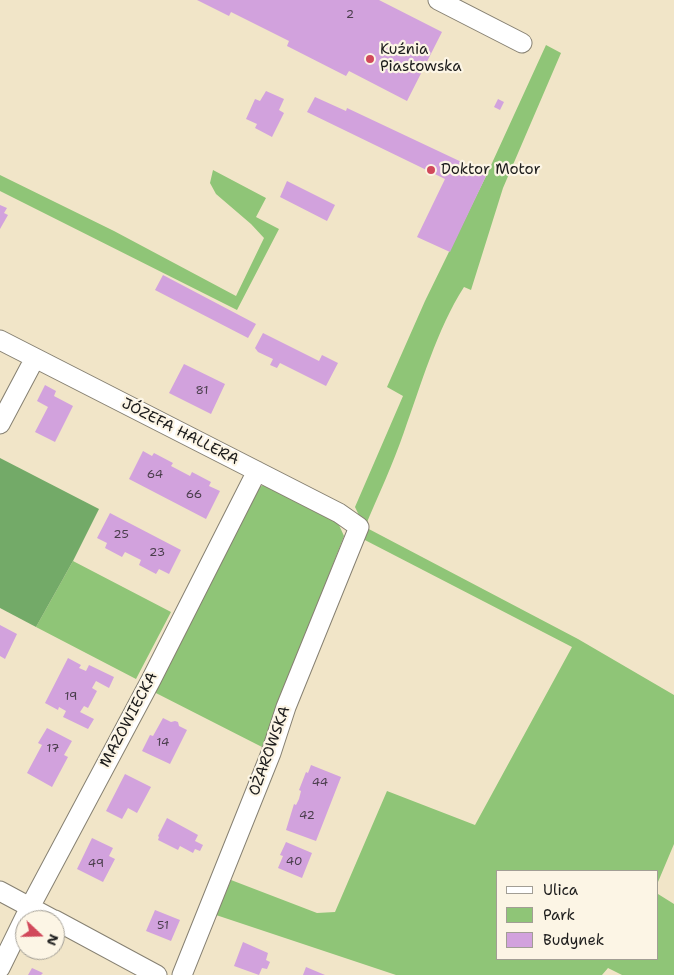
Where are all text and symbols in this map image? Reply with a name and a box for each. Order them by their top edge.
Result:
house number: 2 [346,8,354,22]
place label: Kuźnia Piastowska [380,41,462,76]
marker: Kuźnia Piastowska [364,53,376,65]
place label: Doktor Motor [441,161,541,179]
marker: Doktor Motor [425,164,437,176]
house number: 81 [196,384,208,398]
street label: JÓZEFA HALLERA [119,395,241,469]
house number: 64 [147,468,163,482]
house number: 66 [186,488,202,502]
house number: 25 [113,528,129,542]
house number: 23 [149,546,165,560]
street label: MAZOWIECKA [96,669,162,771]
house number: 19 [65,690,77,704]
street label: OŻAROWSKA [246,704,294,798]
house number: 14 [157,736,169,750]
house number: 17 [47,742,59,756]
house number: 44 [312,776,328,790]
house number: 42 [299,809,315,823]
house number: 40 [286,855,302,869]
house number: 49 [88,857,104,871]
legend [497,870,659,960]
text: Ulica [543,880,578,900]
text: Park [543,905,575,925]
north arrow [15,910,65,960]
house number: 51 [157,919,169,933]
text: Budynek [543,930,604,950]
text: N [43,932,63,948]

